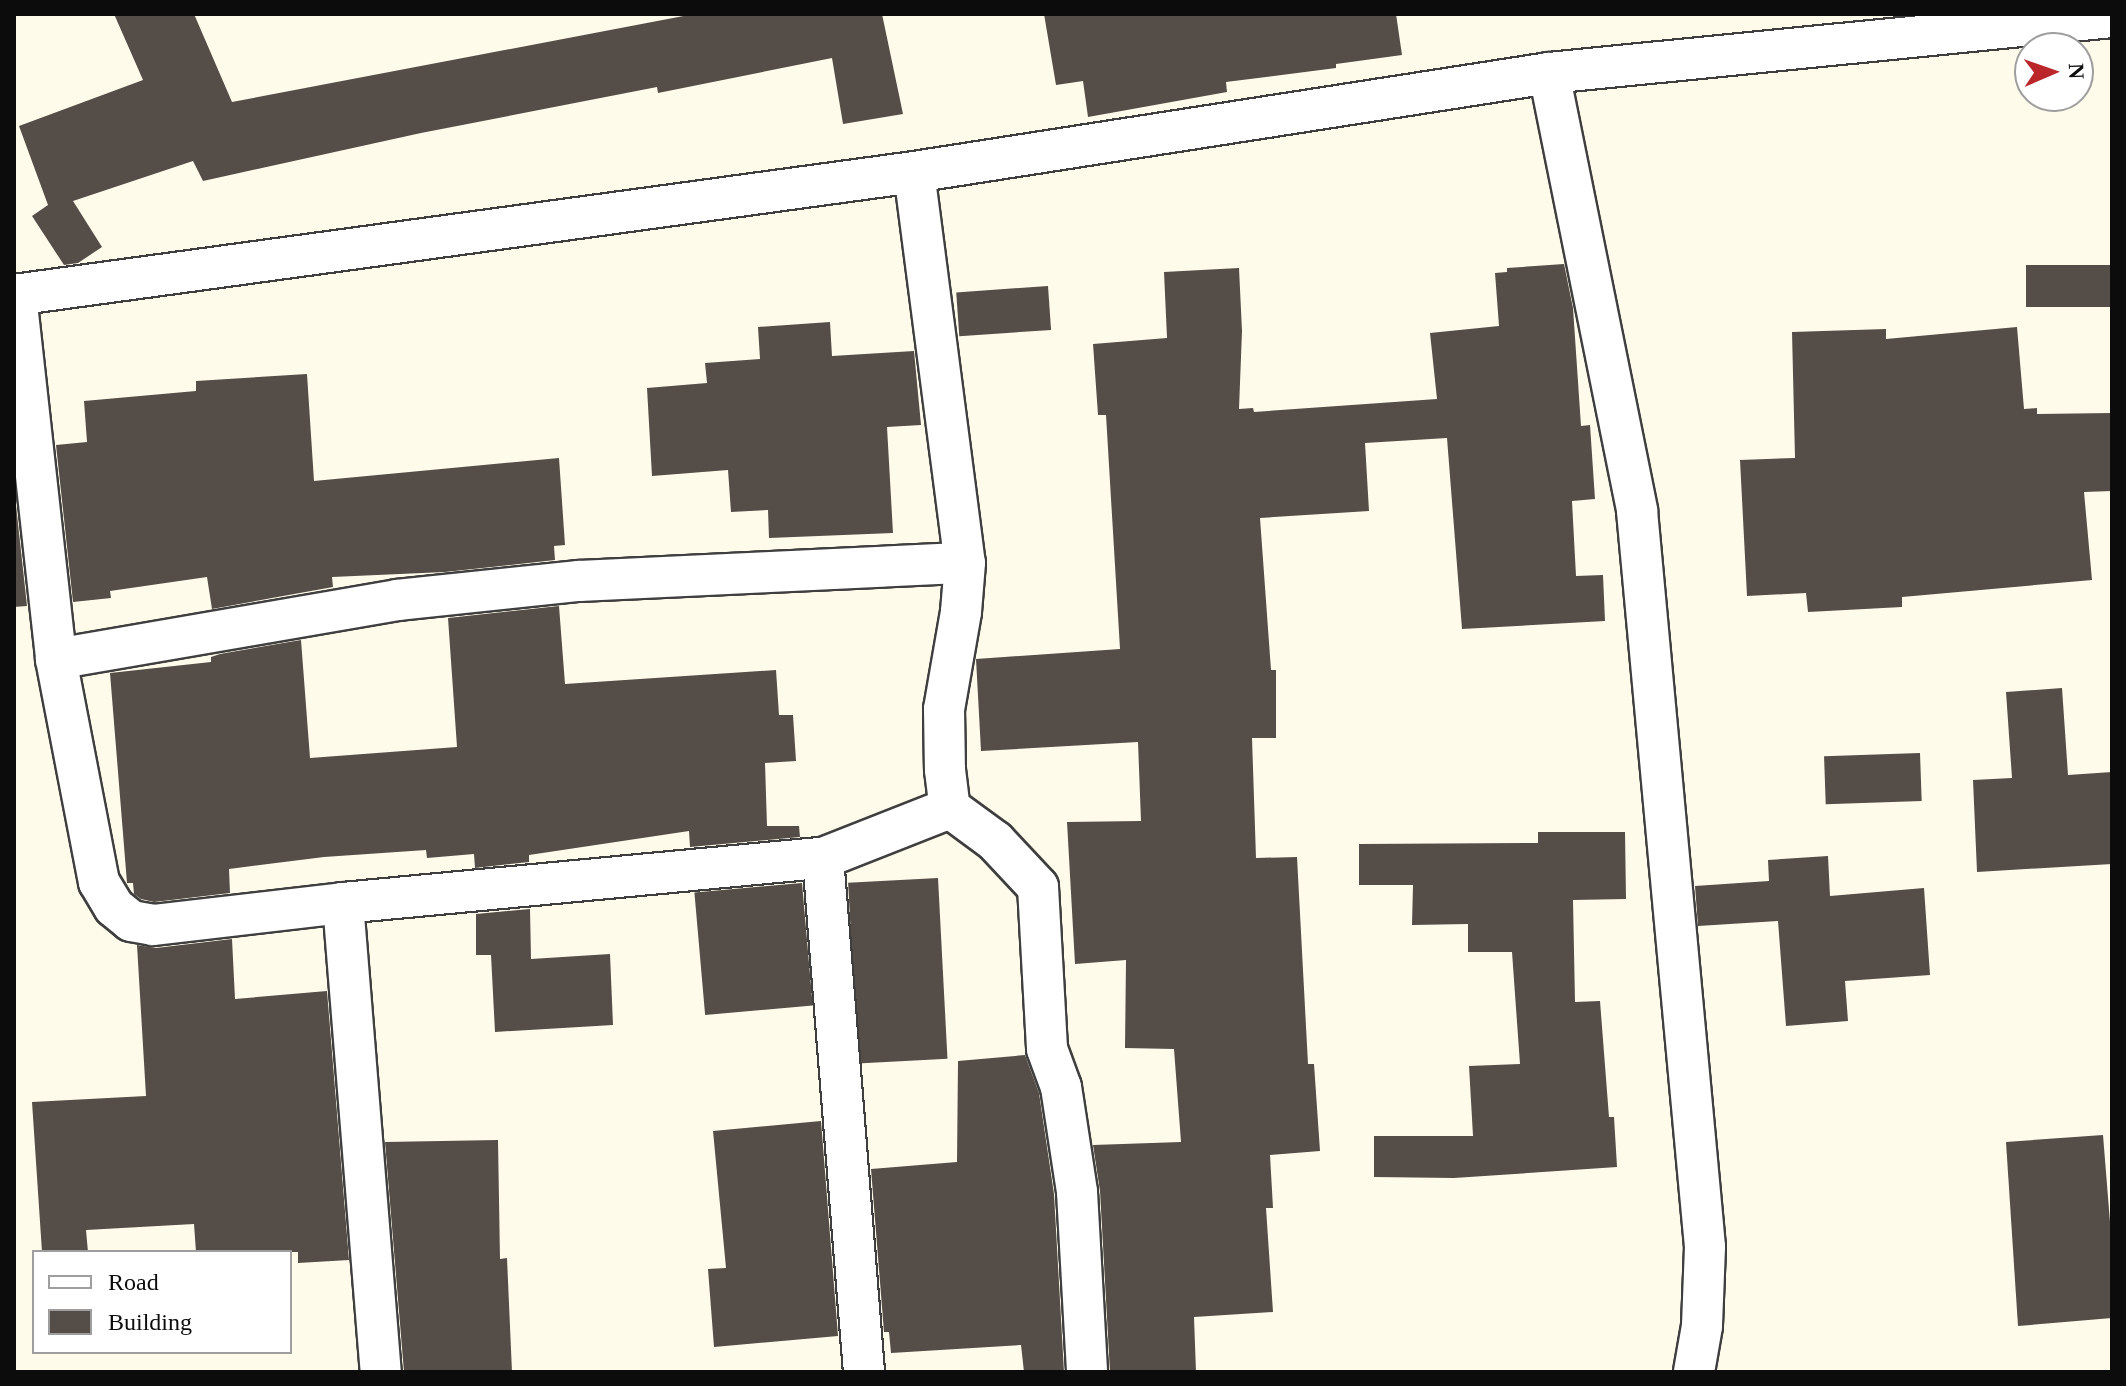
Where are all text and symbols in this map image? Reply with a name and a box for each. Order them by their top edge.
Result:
north arrow [2014,32,2094,112]
text: N [2064,63,2089,80]
legend [32,1250,292,1354]
text: Road [108,1269,159,1295]
text: Building [108,1309,192,1335]

